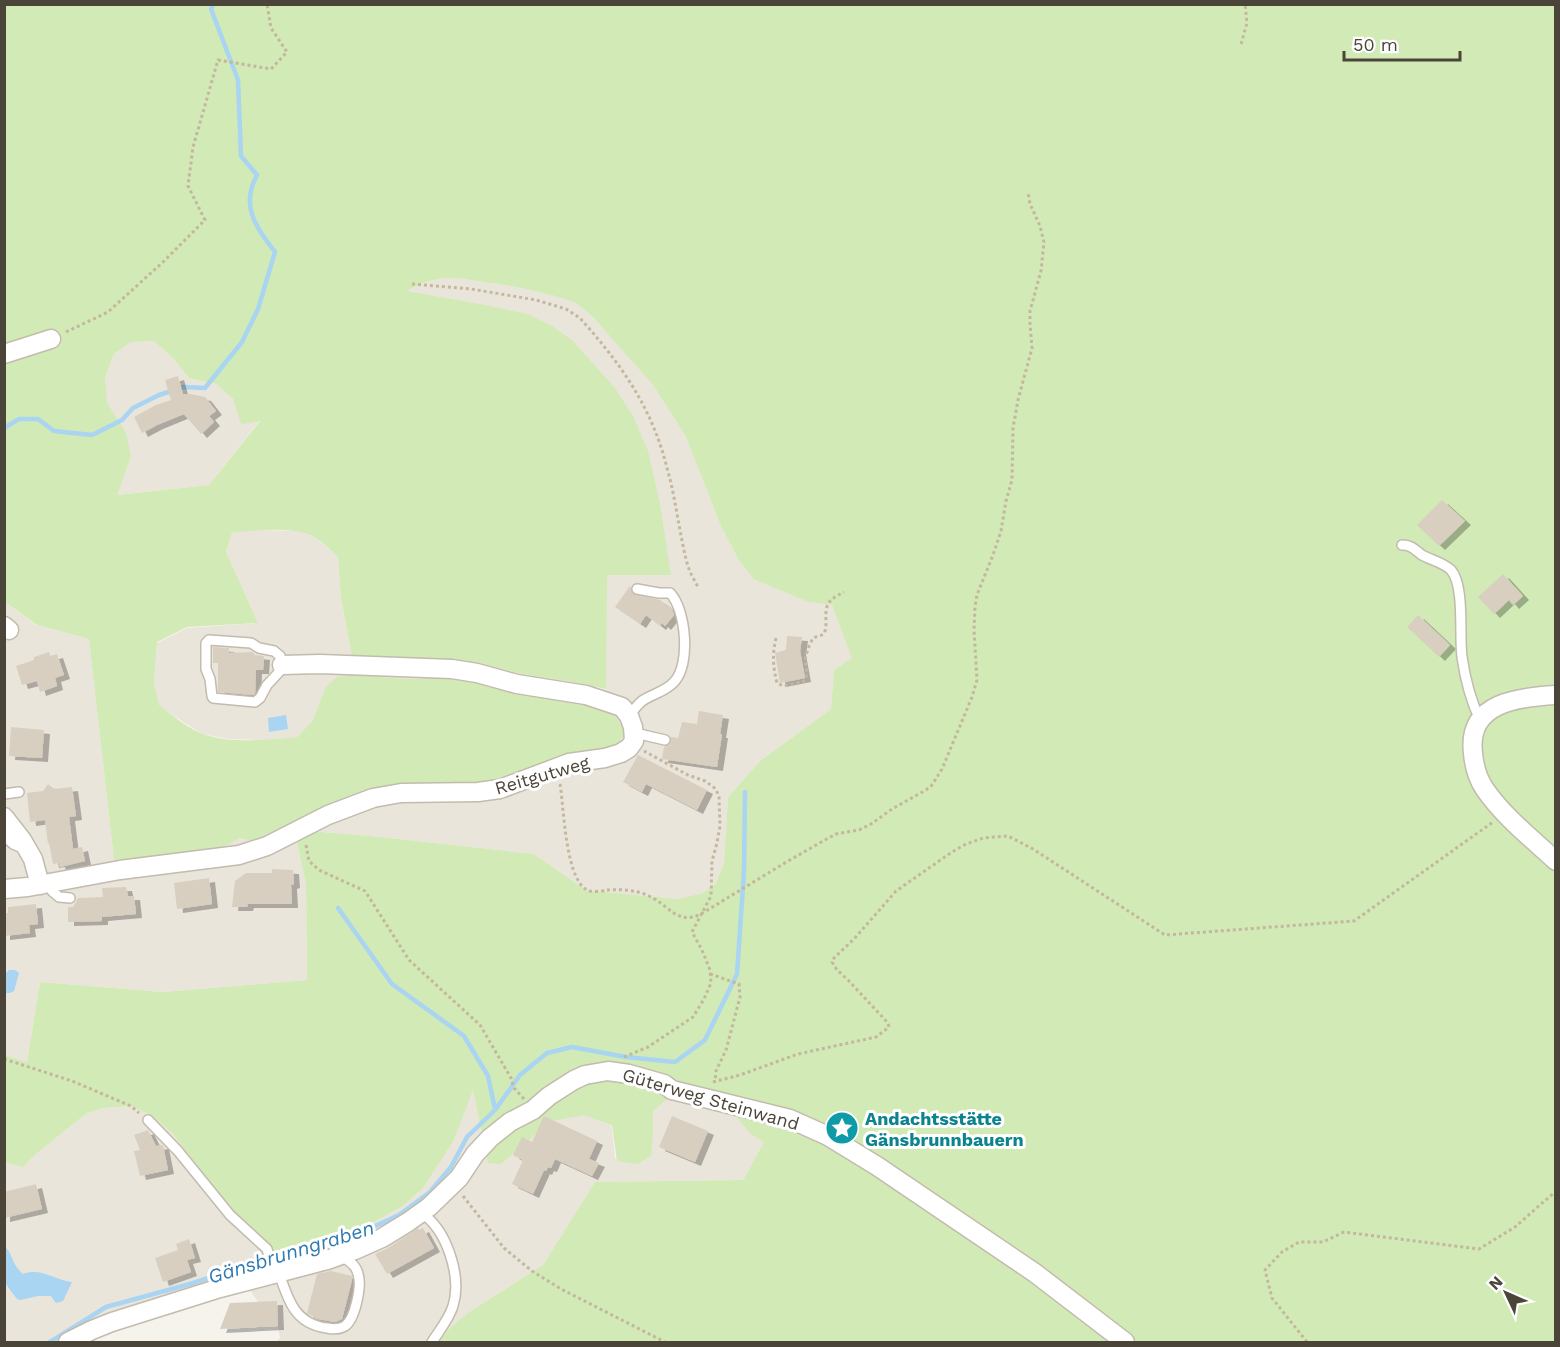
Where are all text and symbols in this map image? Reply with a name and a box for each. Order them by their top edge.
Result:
scale bar [1344,24,1460,62]
text: 50 m [1353,34,1398,55]
street label: Reitgutweg [492,751,592,799]
street label: Güterweg Steinwand [620,1064,802,1134]
place label: Andachtsstätte Gänsbrunnbauern [865,1108,1024,1150]
place icon: Andachtsstätte Gänsbrunnbauern [824,1110,860,1146]
water label: Gänsbrunngraben [205,1215,377,1289]
north arrow [1476,1263,1536,1323]
text: N [1485,1272,1507,1294]

